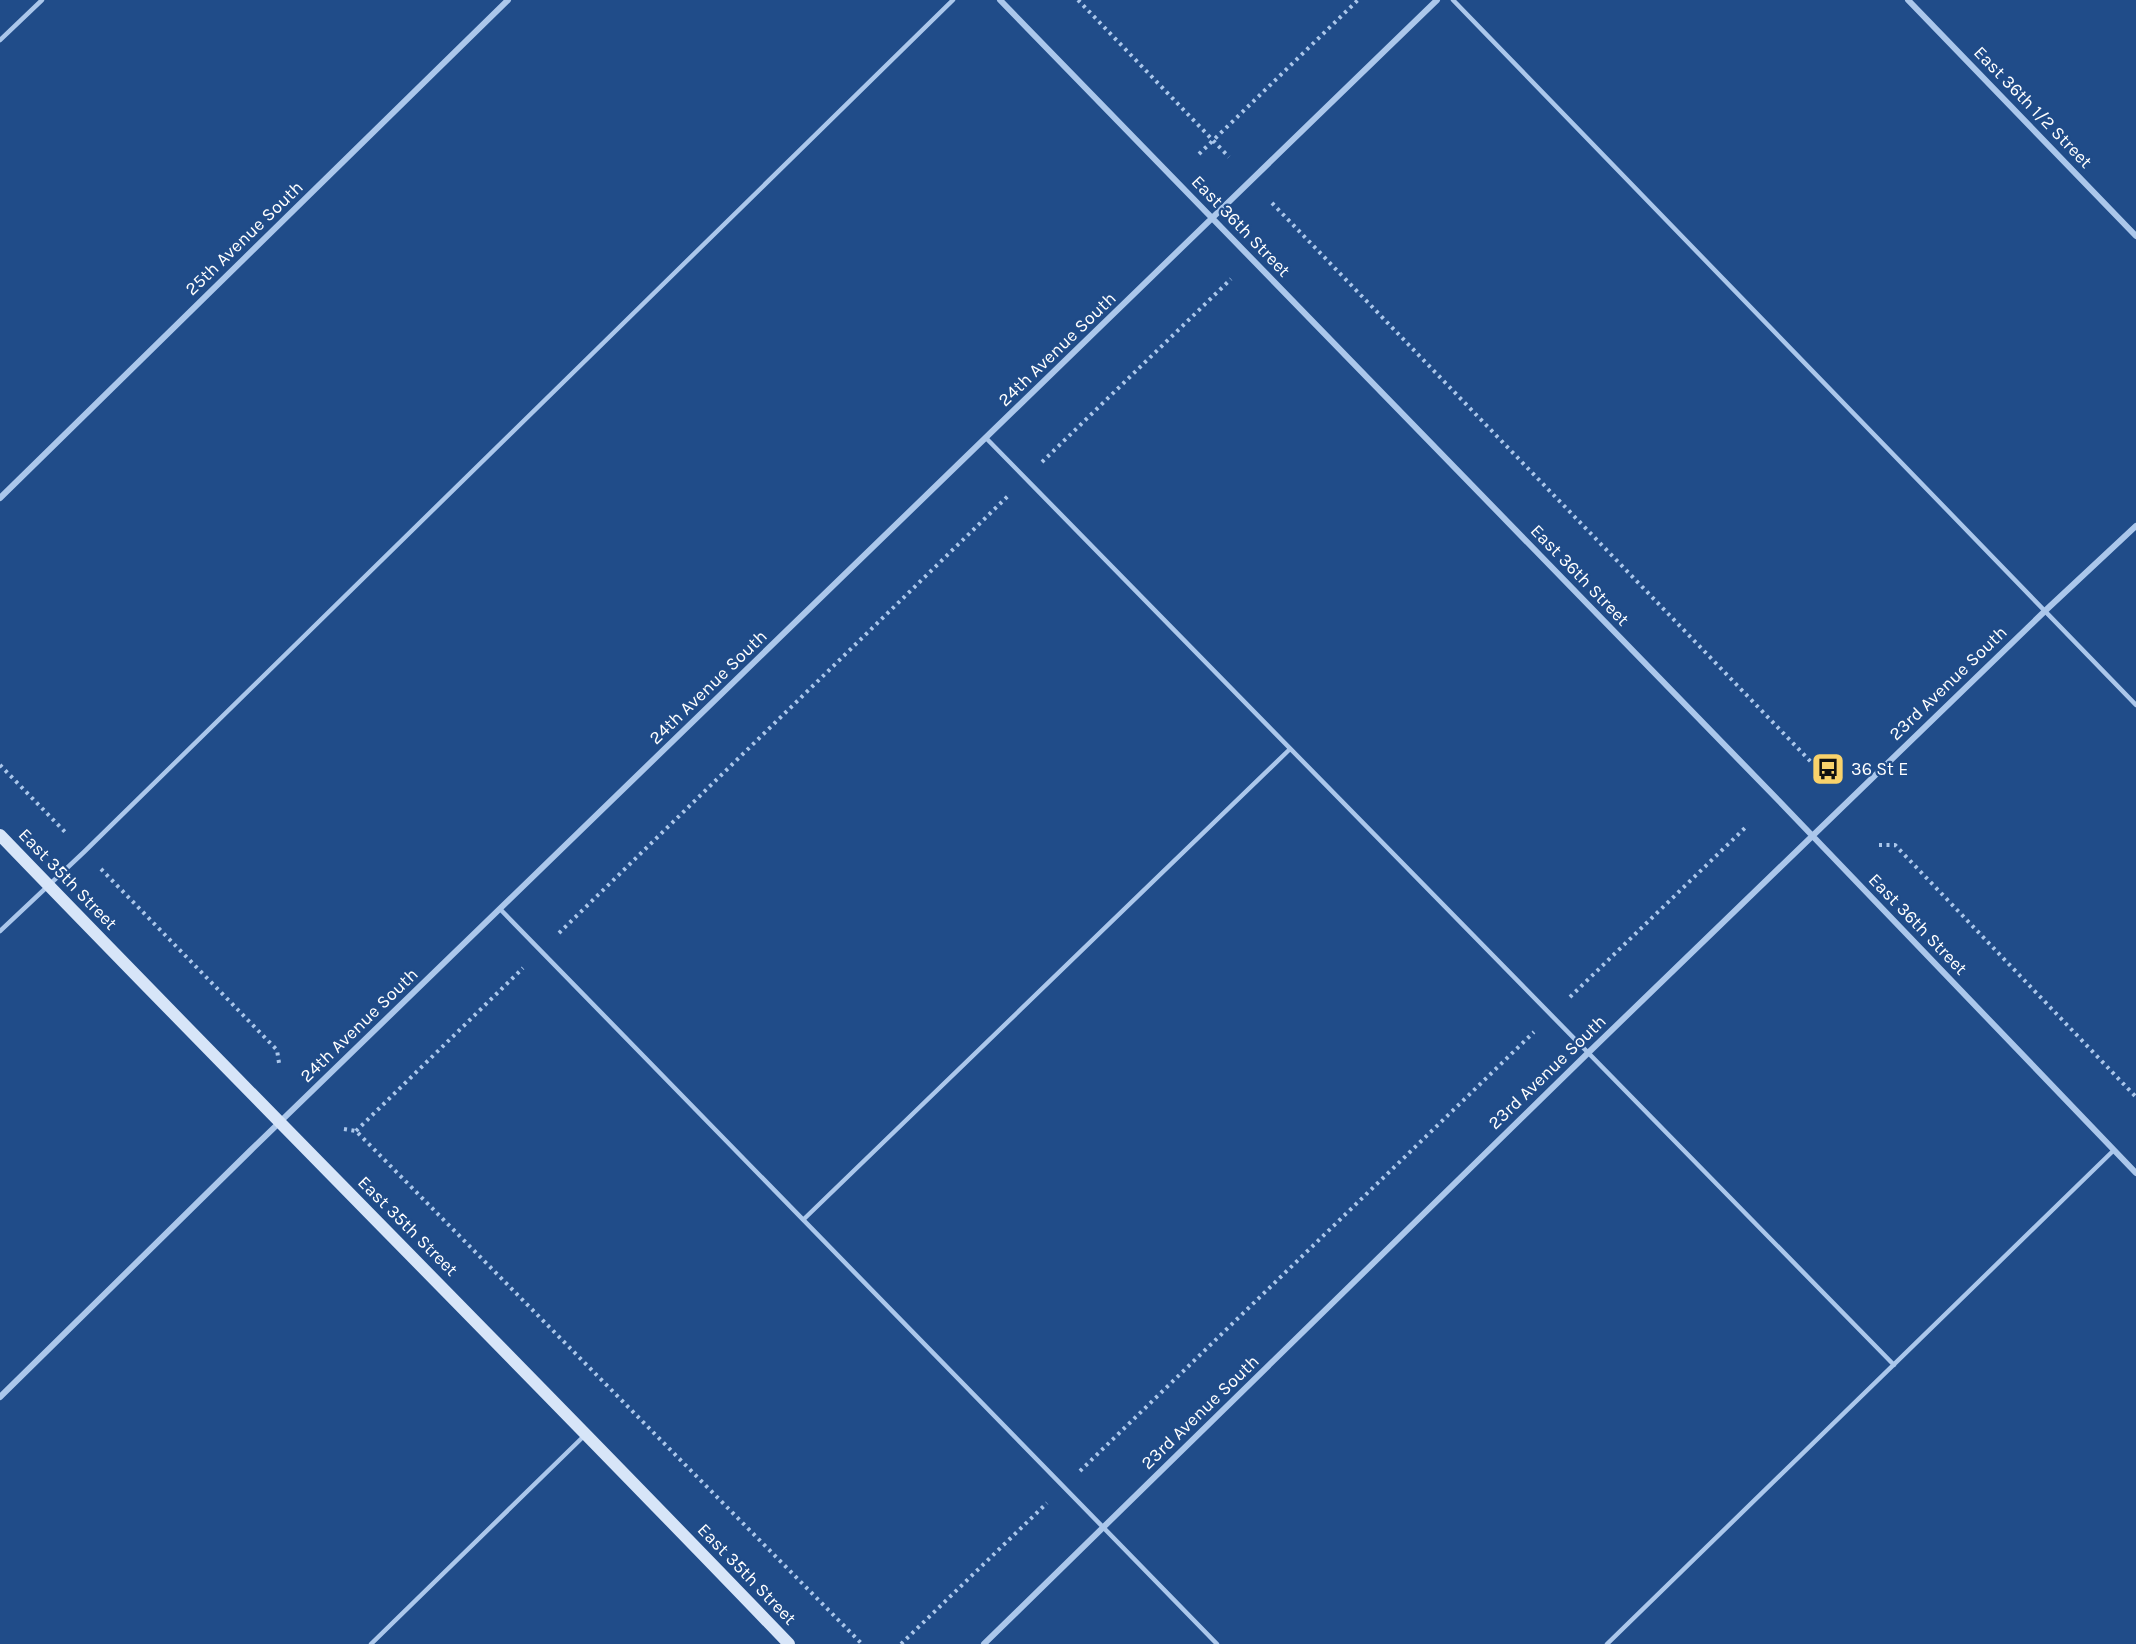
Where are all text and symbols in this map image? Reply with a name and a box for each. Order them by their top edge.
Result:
street label: East 36th 1/2 Street [1969,41,2097,173]
street label: East 36th Street [1187,171,1295,282]
street label: 25th Avenue South [181,176,307,300]
street label: 24th Avenue South [994,287,1120,411]
street label: East 36th Street [1526,520,1634,631]
street label: 23rd Avenue South [1885,621,2011,745]
street label: 24th Avenue South [645,625,771,749]
bus stop icon: 36 St E [1810,751,1846,787]
place label: 36 St E [1851,758,1908,780]
street label: East 35th Street [14,824,122,935]
street label: East 36th Street [1864,869,1972,980]
street label: 24th Avenue South [296,963,422,1087]
street label: 23rd Avenue South [1484,1010,1610,1134]
street label: East 35th Street [353,1171,463,1281]
street label: 23rd Avenue South [1137,1350,1263,1474]
street label: East 35th Street [693,1519,801,1630]

